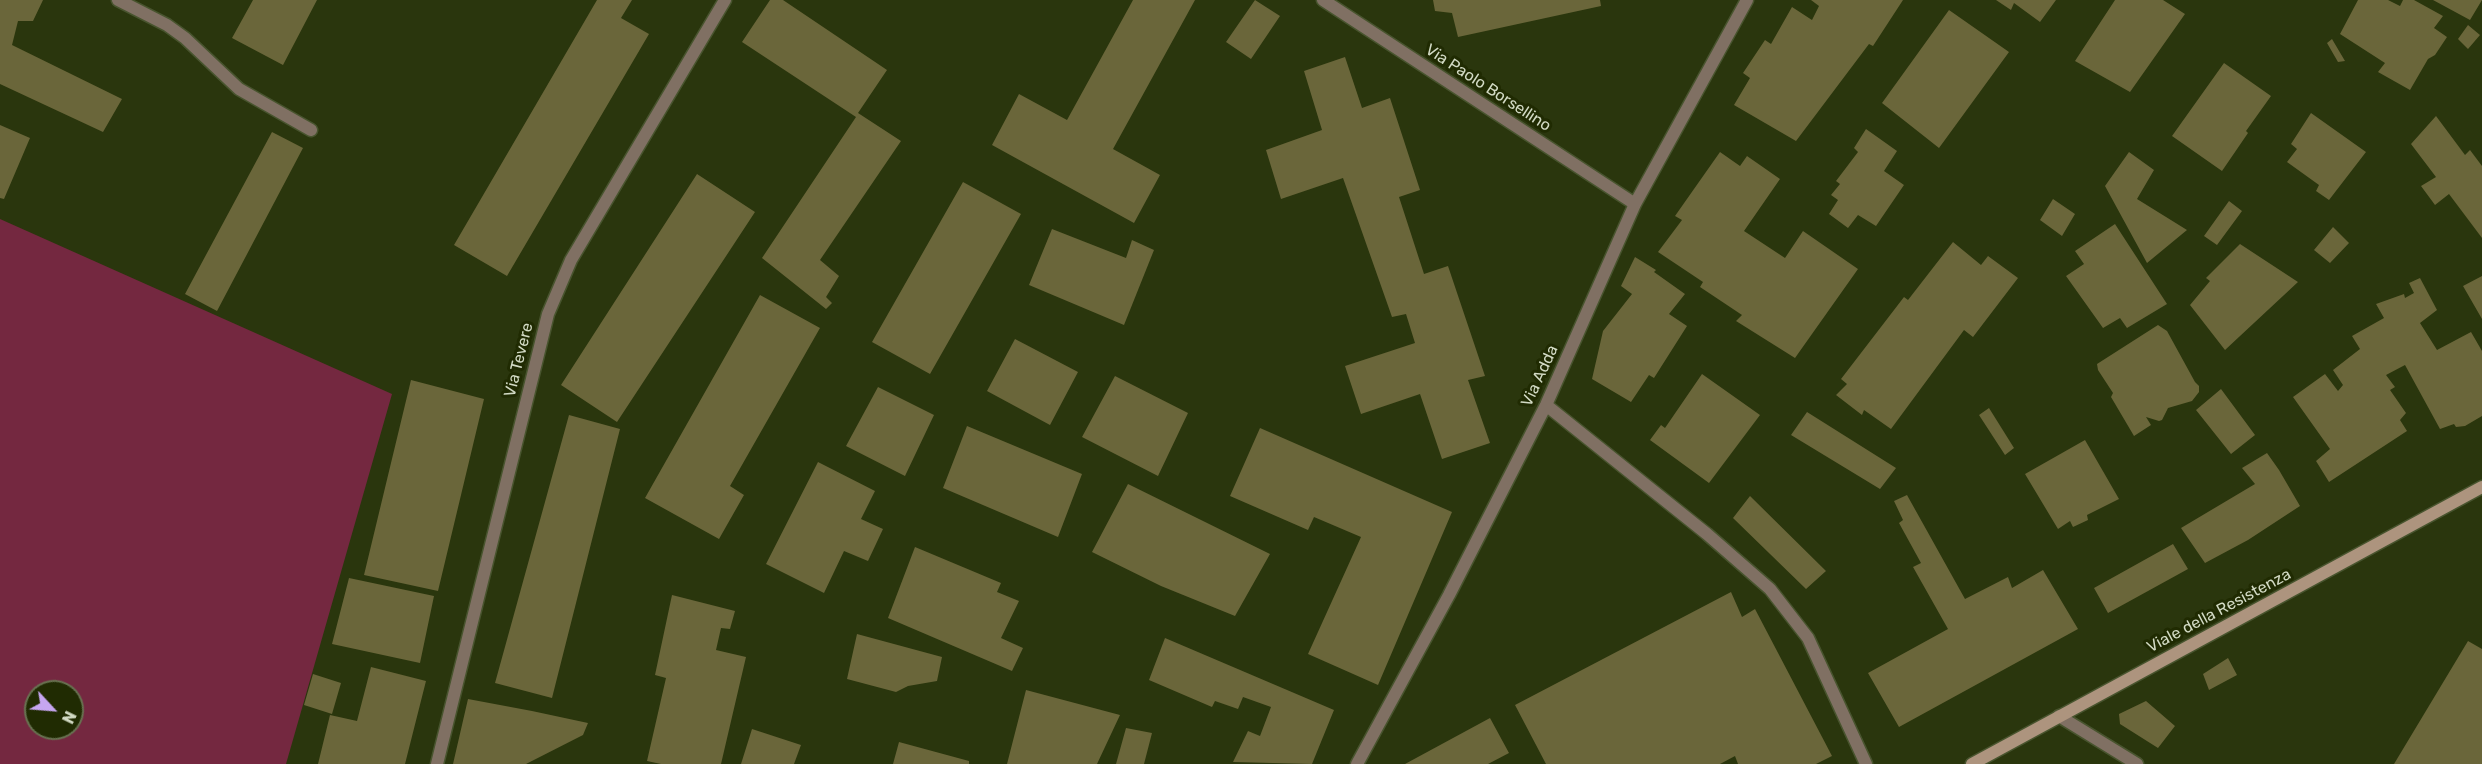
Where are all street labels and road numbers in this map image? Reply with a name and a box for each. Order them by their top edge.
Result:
street label: Via Paolo Borsellino [1422,40,1554,136]
street label: Via Tevere [501,321,537,399]
street label: Via Adda [1517,342,1563,410]
street label: Viale della Resistenza [2144,565,2294,657]

